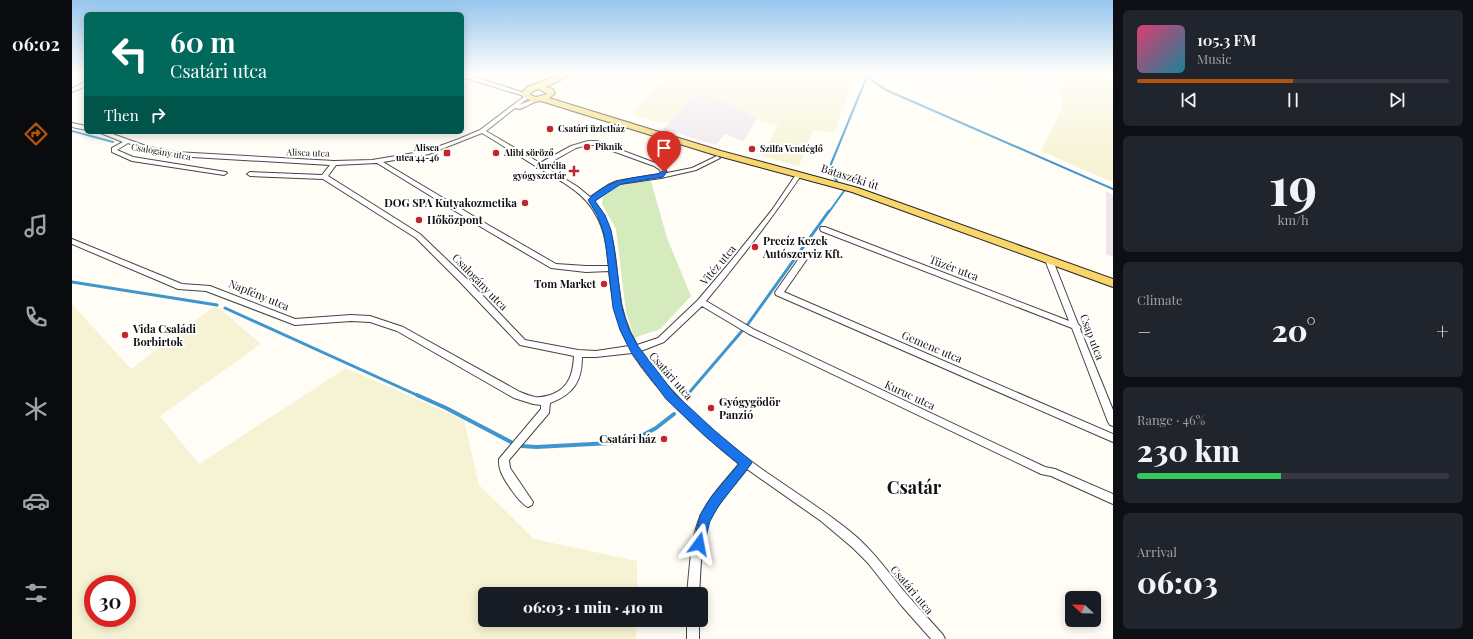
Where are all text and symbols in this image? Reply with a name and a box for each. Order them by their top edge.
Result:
text: 60 m [170,23,236,60]
icon: left [104,28,156,80]
text: 105.3 FM [1197,30,1256,50]
text: 06:02 [12,32,60,56]
text: Music [1197,50,1232,67]
text: Csatári utca [170,59,267,83]
icon: previous [1178,89,1200,111]
icon: pause [1282,89,1304,111]
icon: next [1386,89,1408,111]
icon: right [147,104,169,126]
text: Then [104,105,139,125]
icon: directions [22,120,50,148]
place label: Csatári üzletház [558,122,625,134]
marker: Csatári üzletház [545,124,555,134]
pin [647,131,681,172]
icon: arrive [653,137,675,159]
street label: Csalogány utca [130,140,192,162]
place label: Piknik [595,140,623,152]
place label: Alisca utca 44-46 [396,141,439,163]
marker: Piknik [582,142,592,152]
place label: Szilfa Vendéglő [760,142,823,154]
marker: Szilfa Vendéglő [747,144,757,154]
street label: Alisca utca [285,145,330,159]
place label: Alibi söröző [503,146,554,158]
marker: Alisca utca 44-46 [442,148,452,158]
marker: Alibi söröző [491,148,501,158]
text: 19 [1269,150,1317,219]
place label: Aurélia gyógyszertár [513,159,567,181]
street label: Bátaszéki út [819,160,881,193]
marker: Aurélia gyógyszertár [569,166,579,176]
place label: DOG SPA Kutyakozmetika [384,195,517,210]
marker: DOG SPA Kutyakozmetika [520,198,530,208]
text: km/h [1277,211,1309,228]
icon: music [22,212,50,240]
place label: Hőközpont [427,212,483,227]
marker: Hőközpont [414,215,424,225]
place label: Precíz Kezek Autószerviz Kft. [762,233,843,261]
street label: Vitéz utca [696,241,739,289]
marker: Precíz Kezek Autószerviz Kft. [750,242,760,252]
street label: Csalogány utca [449,250,512,314]
street label: Tüzér utca [927,251,982,284]
street label: Napfény utca [227,276,292,314]
place label: Tom Market [534,276,596,291]
marker: Tom Market [599,279,609,289]
text: Climate [1137,291,1183,308]
icon: phone [22,303,50,331]
text: 20° [1272,310,1316,350]
street label: Csap utca [1077,312,1108,362]
text: − [1137,316,1151,346]
text: + [1436,316,1449,346]
place label: Vida Családi Borbirtok [132,321,197,349]
street label: Gemenc utca [900,327,965,366]
marker: Vida Családi Borbirtok [120,330,130,340]
street label: Csatári utca [646,348,697,403]
street label: Kuruc utca [883,376,938,413]
place label: Gyógygödör Panzió [719,394,781,422]
icon: climate [22,395,50,423]
marker: Gyógygödör Panzió [706,403,716,413]
text: Range · 46% [1137,411,1205,428]
text: 230 km [1137,430,1240,470]
place label: Csatári ház [599,431,656,446]
marker: Csatári ház [659,434,669,444]
district label: Csatár [887,475,942,499]
icon: car [22,487,50,515]
position arrow [678,523,720,565]
text: Arrival [1137,543,1177,560]
street label: Csatári utca [888,562,938,618]
text: 06:03 [1137,562,1218,602]
speed limit sign: 30 [84,575,136,627]
icon: filters [22,579,50,607]
north arrow [1065,591,1101,627]
map controls [1065,591,1101,627]
text: 06:03 · 1 min · 410 m [523,597,663,617]

